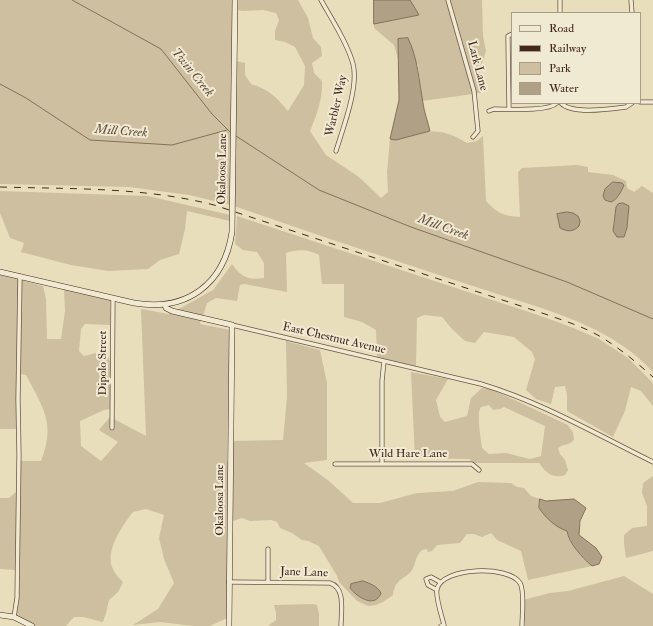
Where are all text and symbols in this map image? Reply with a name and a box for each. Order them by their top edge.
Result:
legend [511,12,641,104]
text: Road [549,21,574,36]
street label: Lark Lane [463,39,491,93]
text: Railway [549,41,586,56]
water label: Twin Creek [168,46,216,100]
text: Park [549,61,571,76]
street label: Warbler Way [323,74,351,138]
text: Water [549,81,578,96]
water label: Mill Creek [94,122,148,142]
street label: Okaloosa Lane [215,133,231,205]
water label: Mill Creek [416,212,470,244]
street label: East Chestnut Avenue [281,320,387,358]
street label: Dipolo Street [96,331,110,395]
street label: Wild Hare Lane [369,447,447,461]
street label: Okaloosa Lane [213,464,227,536]
street label: Jane Lane [280,565,328,581]

